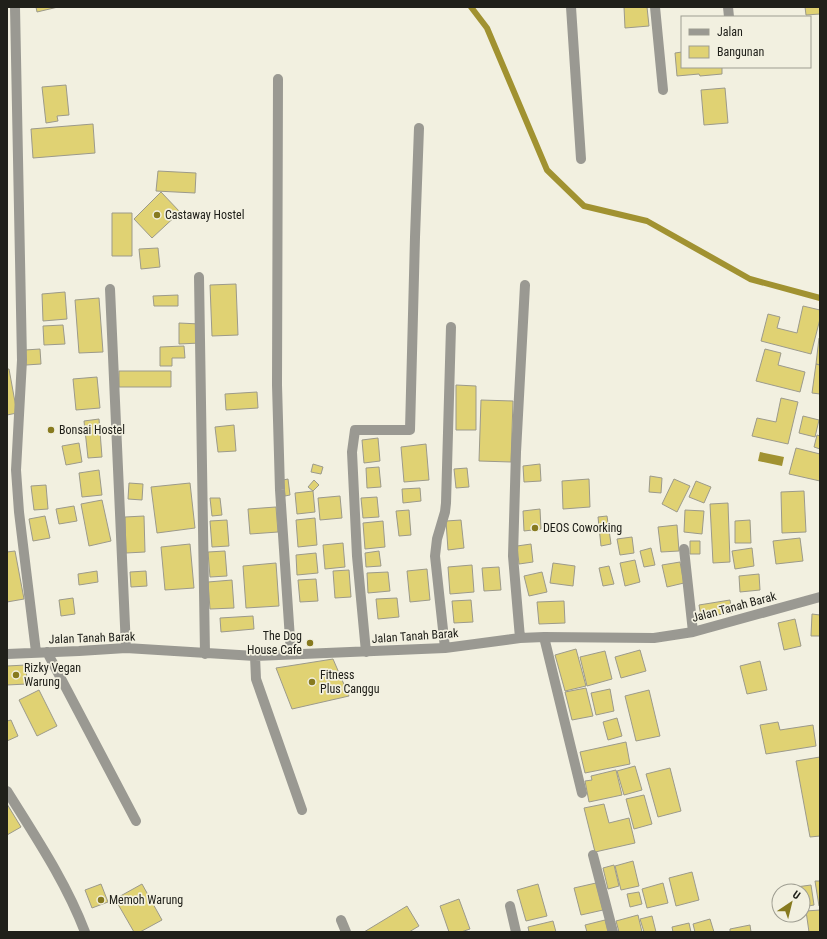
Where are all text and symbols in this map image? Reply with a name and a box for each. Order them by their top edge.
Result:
legend [681,16,811,68]
text: Jalan [717,25,743,39]
text: Bangunan [717,45,764,59]
place label: Castaway Hostel [165,208,244,222]
marker: Castaway Hostel [152,210,162,220]
place label: Bonsai Hostel [59,423,125,437]
marker: Bonsai Hostel [46,425,56,435]
place label: DEOS Coworking [543,521,622,535]
marker: DEOS Coworking [530,523,540,533]
street label: Jalan Tanah Barak [690,589,778,625]
street label: Jalan Tanah Barak [371,626,459,646]
street label: Jalan Tanah Barak [48,629,136,647]
place label: The Dog House Cafe [247,629,302,657]
marker: The Dog House Cafe [305,638,315,648]
place label: Rizky Vegan Warung [24,661,81,689]
place label: Fitness Plus Canggu [320,668,380,696]
marker: Rizky Vegan Warung [11,670,21,680]
marker: Fitness Plus Canggu [307,677,317,687]
north arrow [771,883,811,923]
text: U [790,888,803,902]
place label: Memoh Warung [109,893,183,907]
marker: Memoh Warung [96,895,106,905]

